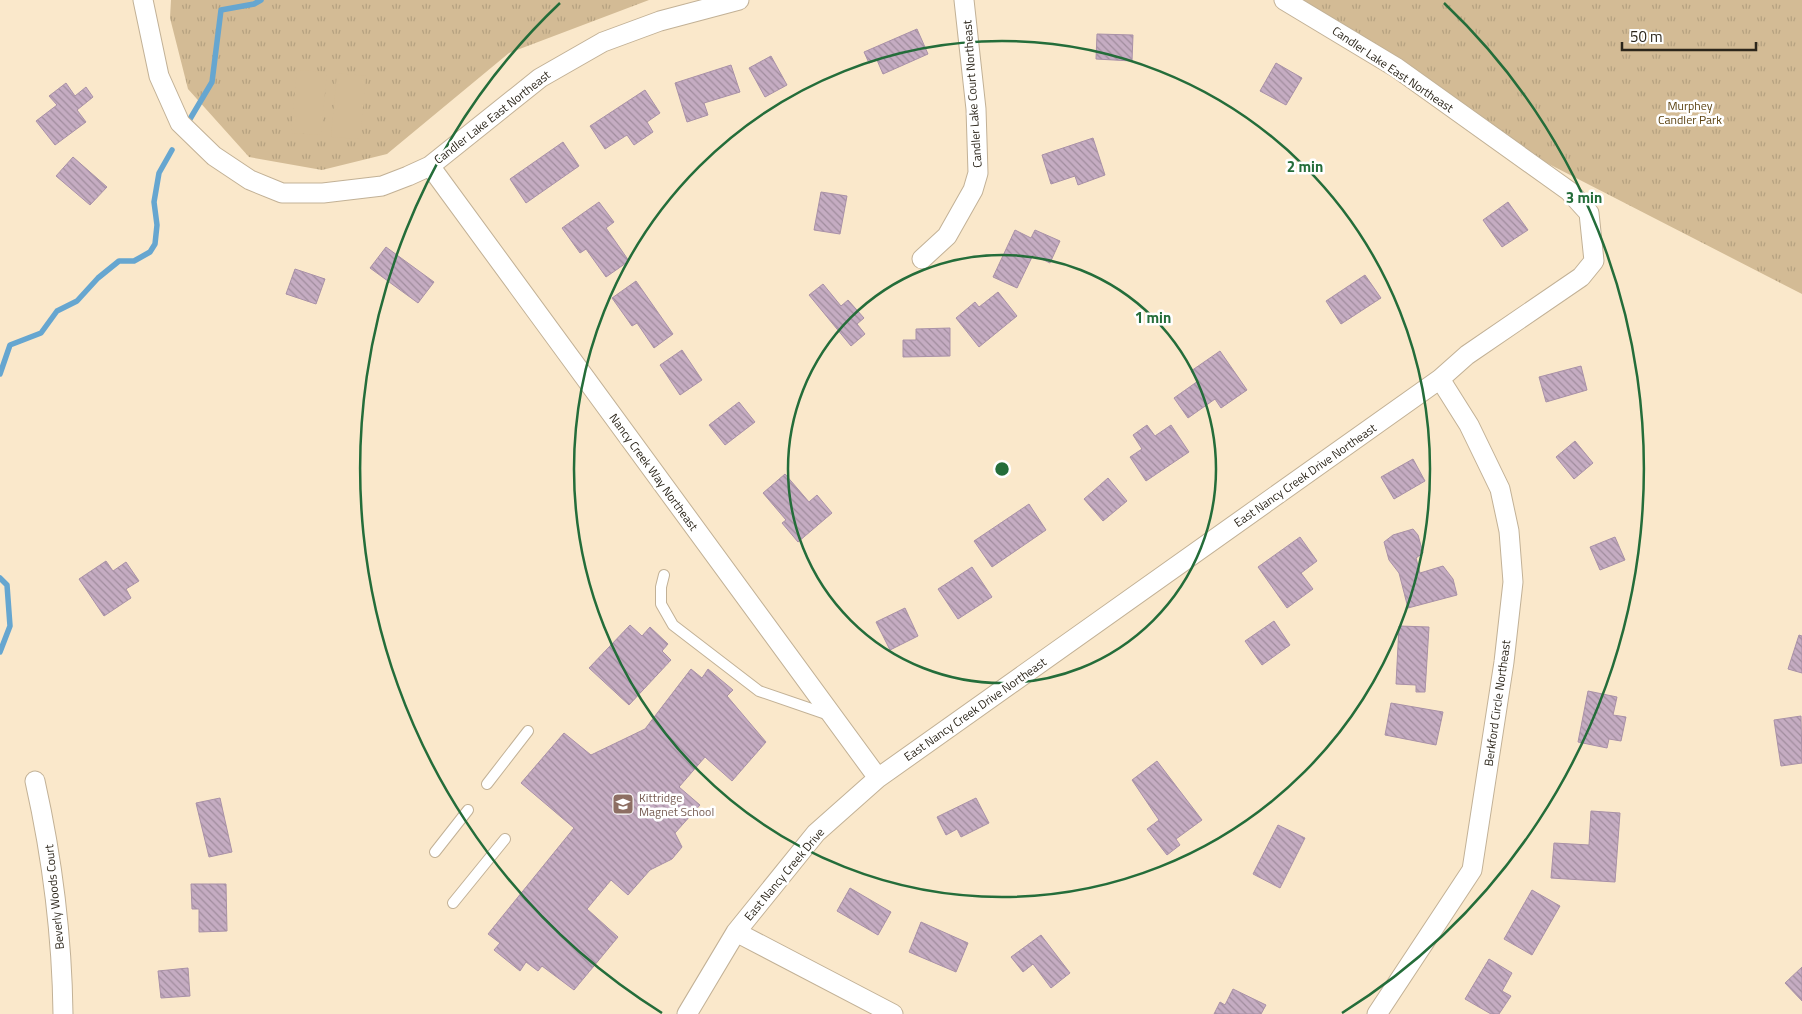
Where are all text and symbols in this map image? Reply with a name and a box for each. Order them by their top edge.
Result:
street label: Candler Lake Court Northeast [957,19,987,169]
scale bar [1622,20,1756,52]
street label: Candler Lake East Northeast [1328,21,1458,117]
text: 50 m [1630,25,1663,48]
street label: Candler Lake East Northeast [430,65,555,169]
park label: Murphey Candler Park [1658,96,1722,129]
text: 2 min [1287,155,1323,178]
text: 3 min [1566,186,1602,209]
text: 1 min [1135,306,1171,329]
street label: Nancy Creek Way Northeast [605,409,704,535]
street label: East Nancy Creek Drive Northeast [1230,418,1381,532]
centre of rings [993,460,1011,478]
street label: Berkford Circle Northeast [1479,638,1515,767]
street label: East Nancy Creek Drive Northeast [900,652,1051,766]
place label: Kittridge Magnet School [639,788,714,821]
school or university icon: Kittridge Magnet School [611,792,635,816]
street label: East Nancy Creek Drive [739,823,829,925]
street label: Beverly Woods Court [39,843,69,950]

